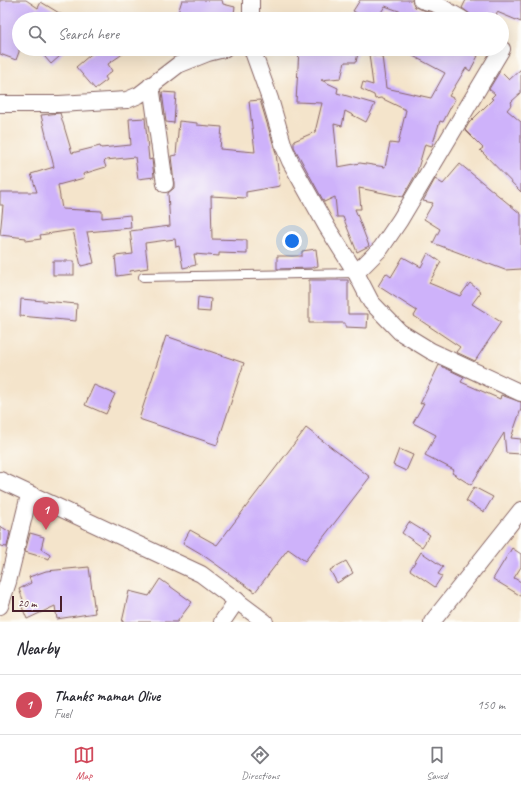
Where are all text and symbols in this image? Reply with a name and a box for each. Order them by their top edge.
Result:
search box [12,12,509,56]
icon: search [26,23,48,45]
text: Search here [58,25,119,44]
your location [282,231,302,251]
pin: 1 [33,497,59,530]
scale bar [12,594,62,613]
text: 20 m [18,596,37,610]
text: Nearby [16,638,59,659]
text: Thanks maman Olive [54,687,160,706]
text: 1 [26,697,32,713]
text: 150 m [477,697,505,713]
text: Fuel [54,706,71,722]
tab: Map [73,744,95,782]
tab: Directions [241,744,280,782]
tab: Saved [426,744,448,782]

